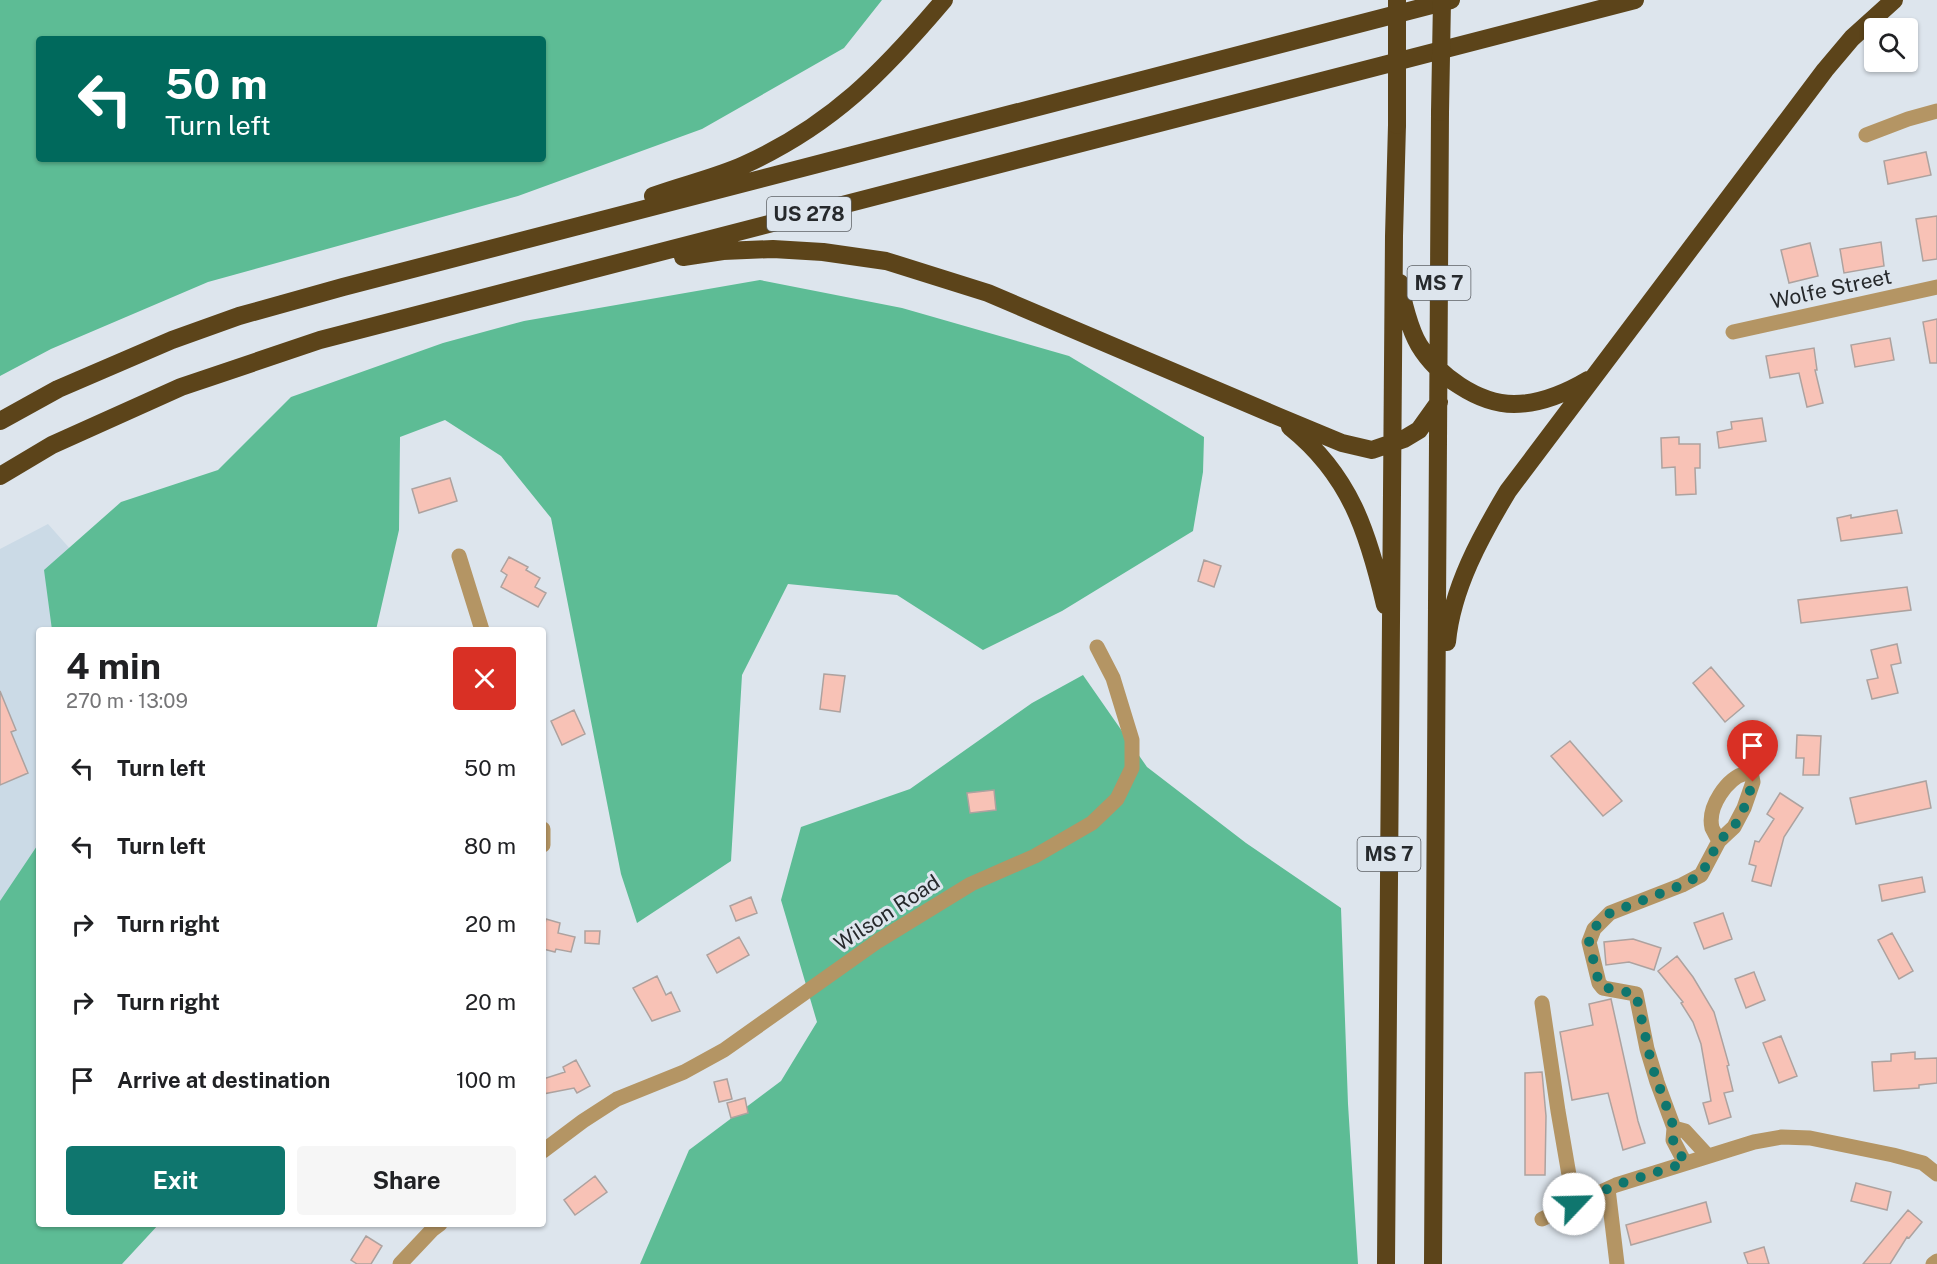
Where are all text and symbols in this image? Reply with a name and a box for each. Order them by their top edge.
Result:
map controls [1864,18,1918,72]
button: search [1864,18,1918,72]
text: 50 m [165,59,268,108]
icon: left [66,60,144,138]
text: Turn left [165,109,271,141]
road number: US 278 [767,197,851,231]
street label: Wolfe Street [1768,263,1894,314]
road number: MS 7 [1408,266,1470,300]
text: 4 min [66,645,161,687]
button: close [453,647,516,710]
text: 270 m · 13:09 [66,689,188,713]
pin [1727,720,1778,782]
icon: arrive [1736,729,1769,762]
icon: left [66,752,99,785]
text: Turn left [117,755,206,781]
text: 50 m [464,755,516,781]
icon: left [66,830,99,863]
text: Turn left [117,833,206,859]
text: 80 m [464,833,516,859]
road number: MS 7 [1358,837,1420,871]
street label: Wilson Road [829,869,944,956]
icon: right [66,908,99,941]
text: Turn right [117,911,220,937]
text: 20 m [465,911,516,937]
icon: right [66,986,99,1019]
text: Turn right [117,989,220,1015]
text: 20 m [465,989,516,1015]
icon: arrive [66,1064,99,1097]
text: Arrive at destination [117,1067,330,1093]
text: 100 m [456,1067,516,1093]
button: Exit [66,1146,285,1215]
button: Share [297,1146,516,1215]
position arrow [1542,1172,1606,1236]

